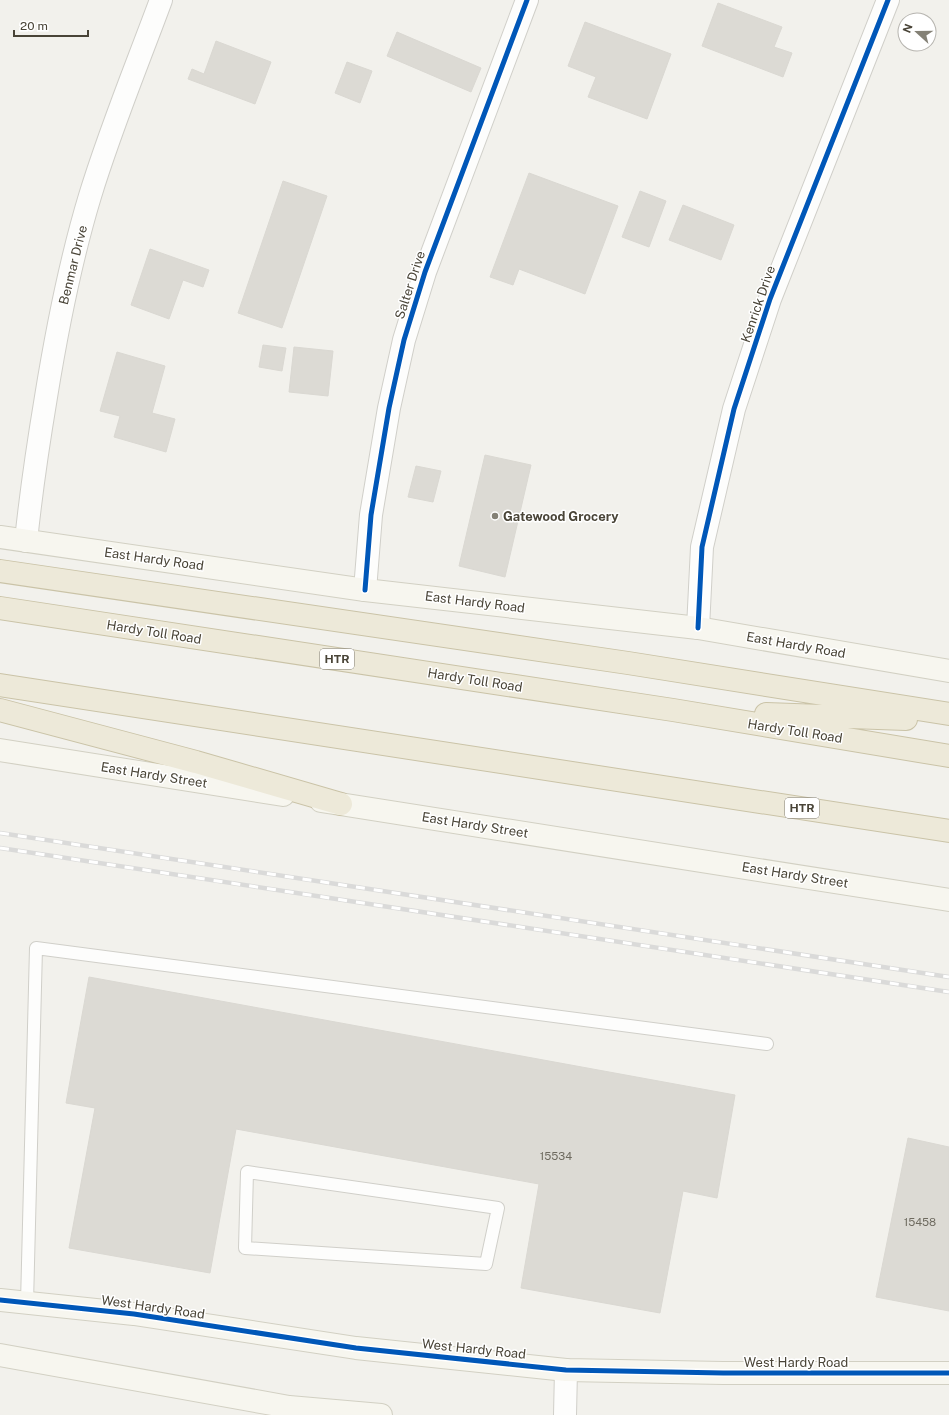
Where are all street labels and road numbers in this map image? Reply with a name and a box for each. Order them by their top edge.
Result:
street label: Benmar Drive [56,224,90,306]
street label: Salter Drive [392,249,428,321]
street label: Kenrick Drive [738,264,778,344]
street label: East Hardy Road [103,545,205,573]
street label: East Hardy Road [424,588,526,616]
street label: Hardy Toll Road [106,617,202,647]
street label: East Hardy Road [745,629,847,661]
road number: HTR [320,649,354,669]
street label: Hardy Toll Road [427,665,523,695]
street label: Hardy Toll Road [747,716,843,746]
street label: East Hardy Street [100,759,208,791]
road number: HTR [785,798,819,818]
street label: East Hardy Street [421,809,529,841]
street label: East Hardy Street [741,859,849,891]
street label: West Hardy Road [100,1292,206,1322]
street label: West Hardy Road [421,1336,527,1362]
street label: West Hardy Road [744,1355,848,1370]

